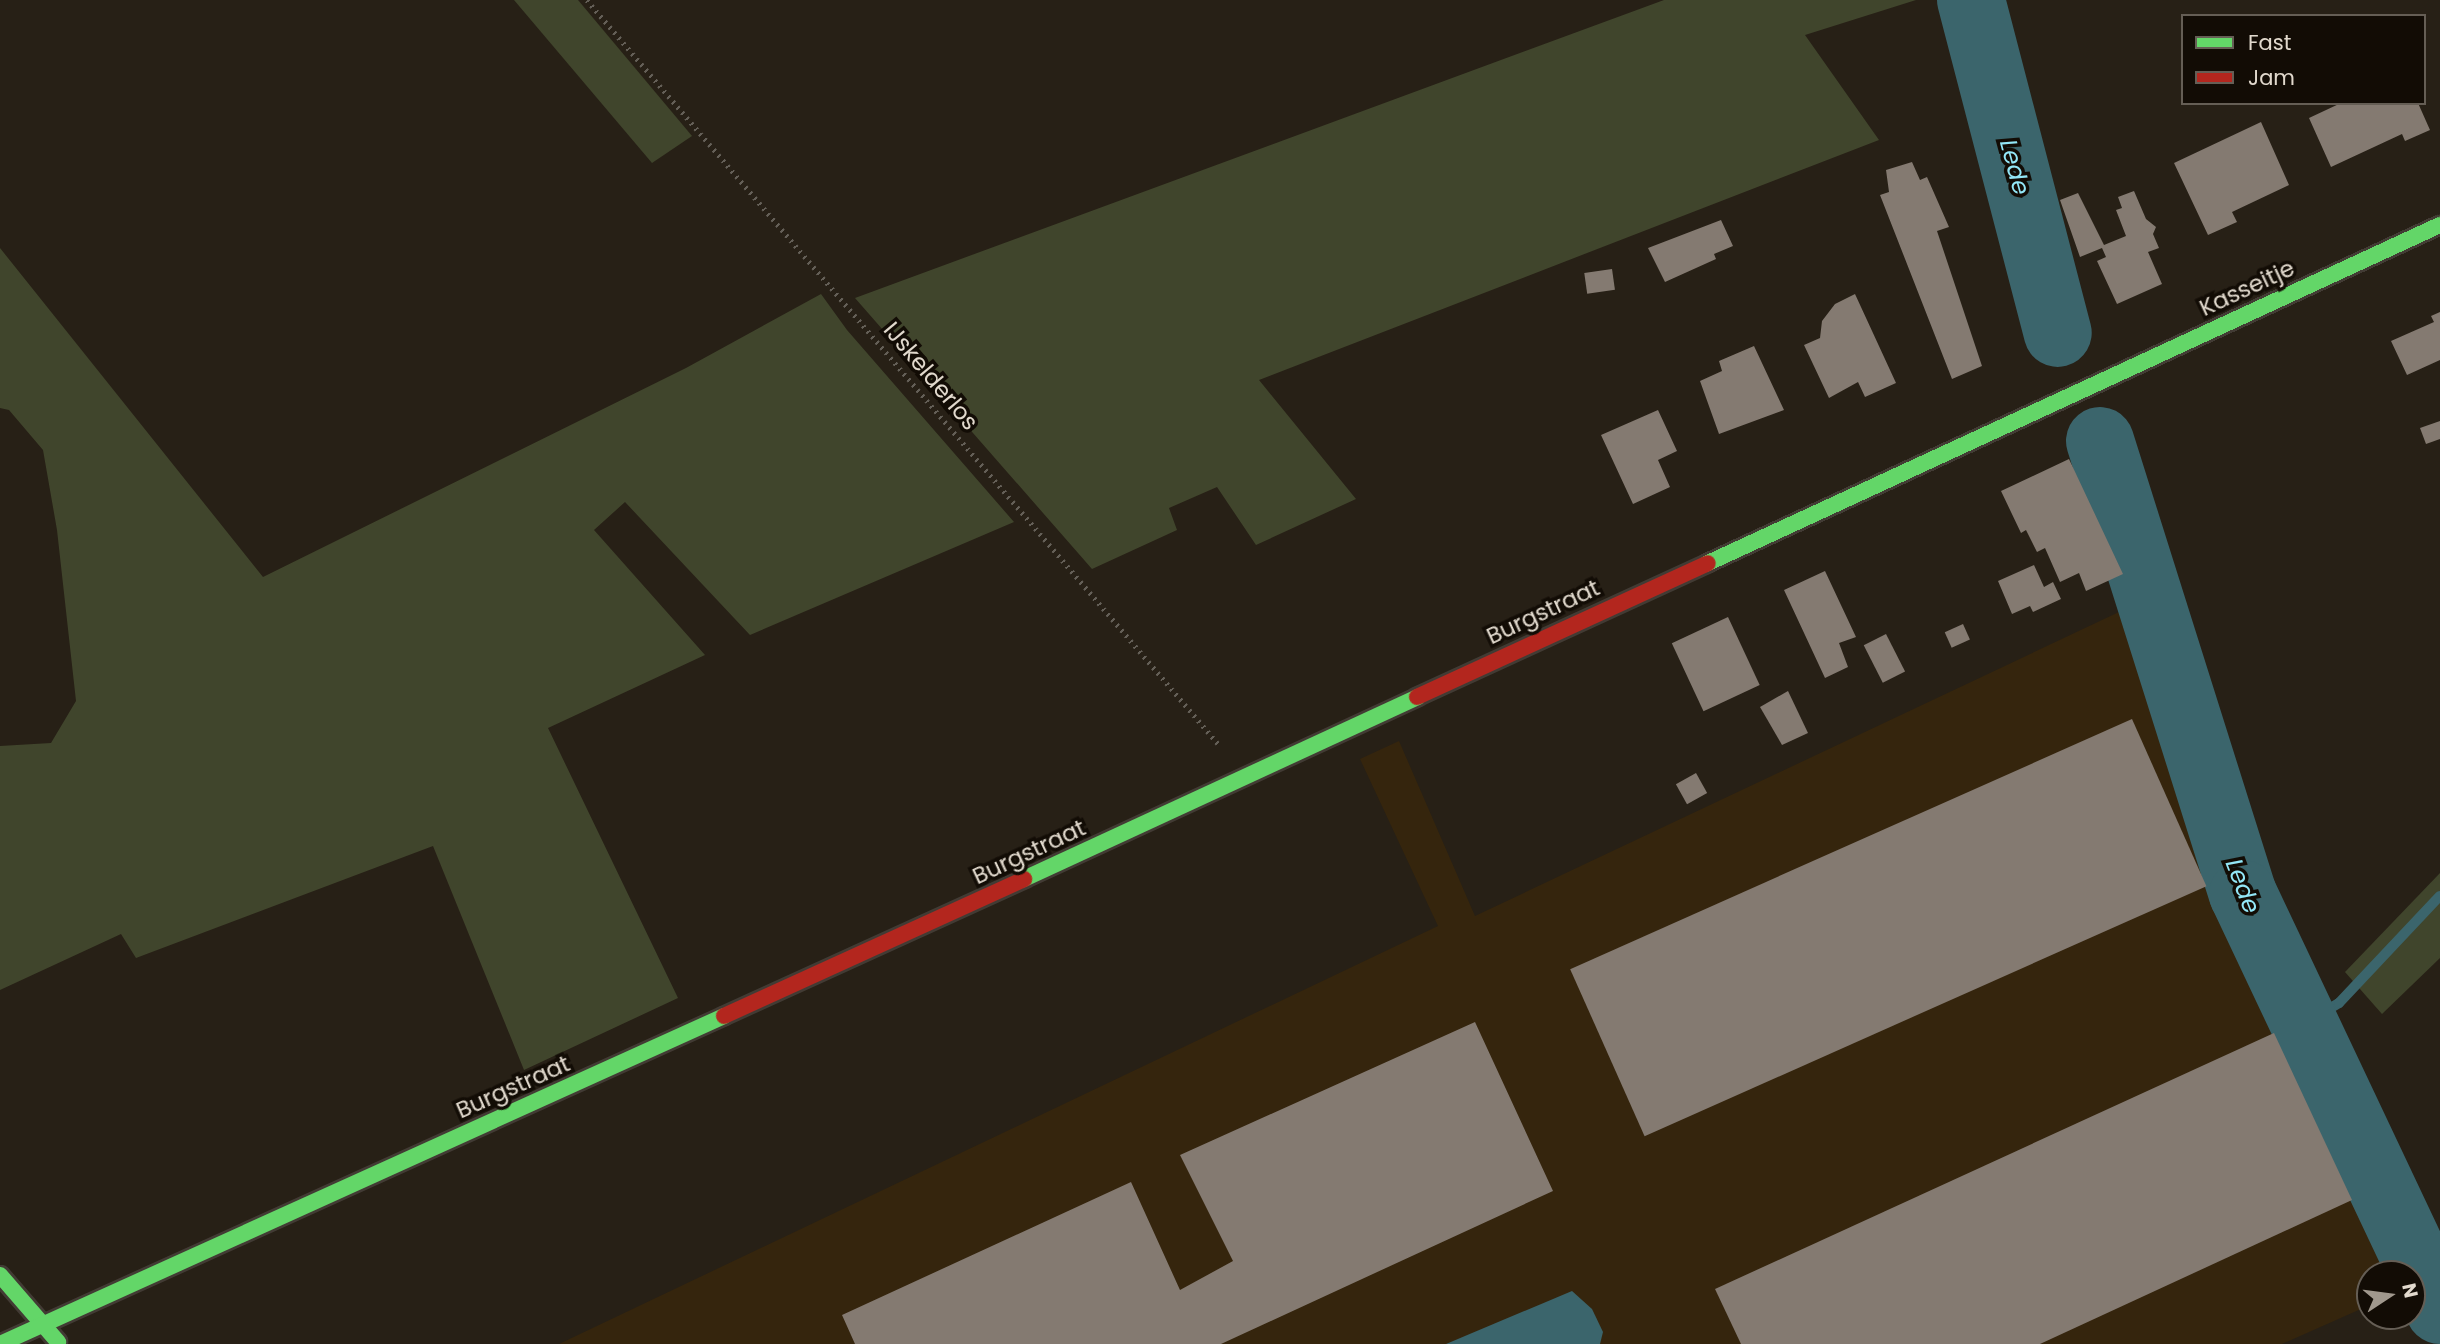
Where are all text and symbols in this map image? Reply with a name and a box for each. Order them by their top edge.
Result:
legend [2181,14,2426,105]
text: Fast [2248,28,2291,57]
text: Jam [2248,63,2295,92]
water label: Lede [1994,136,2036,198]
street label: Kasseitje [2195,254,2299,322]
street label: IJskelderlos [878,316,984,436]
street label: Burgstraat [1482,574,1604,650]
street label: Burgstraat [968,814,1090,890]
water label: Lede [2219,855,2267,917]
street label: Burgstraat [452,1050,574,1124]
north arrow [2356,1260,2426,1330]
text: N [2395,1281,2425,1301]

